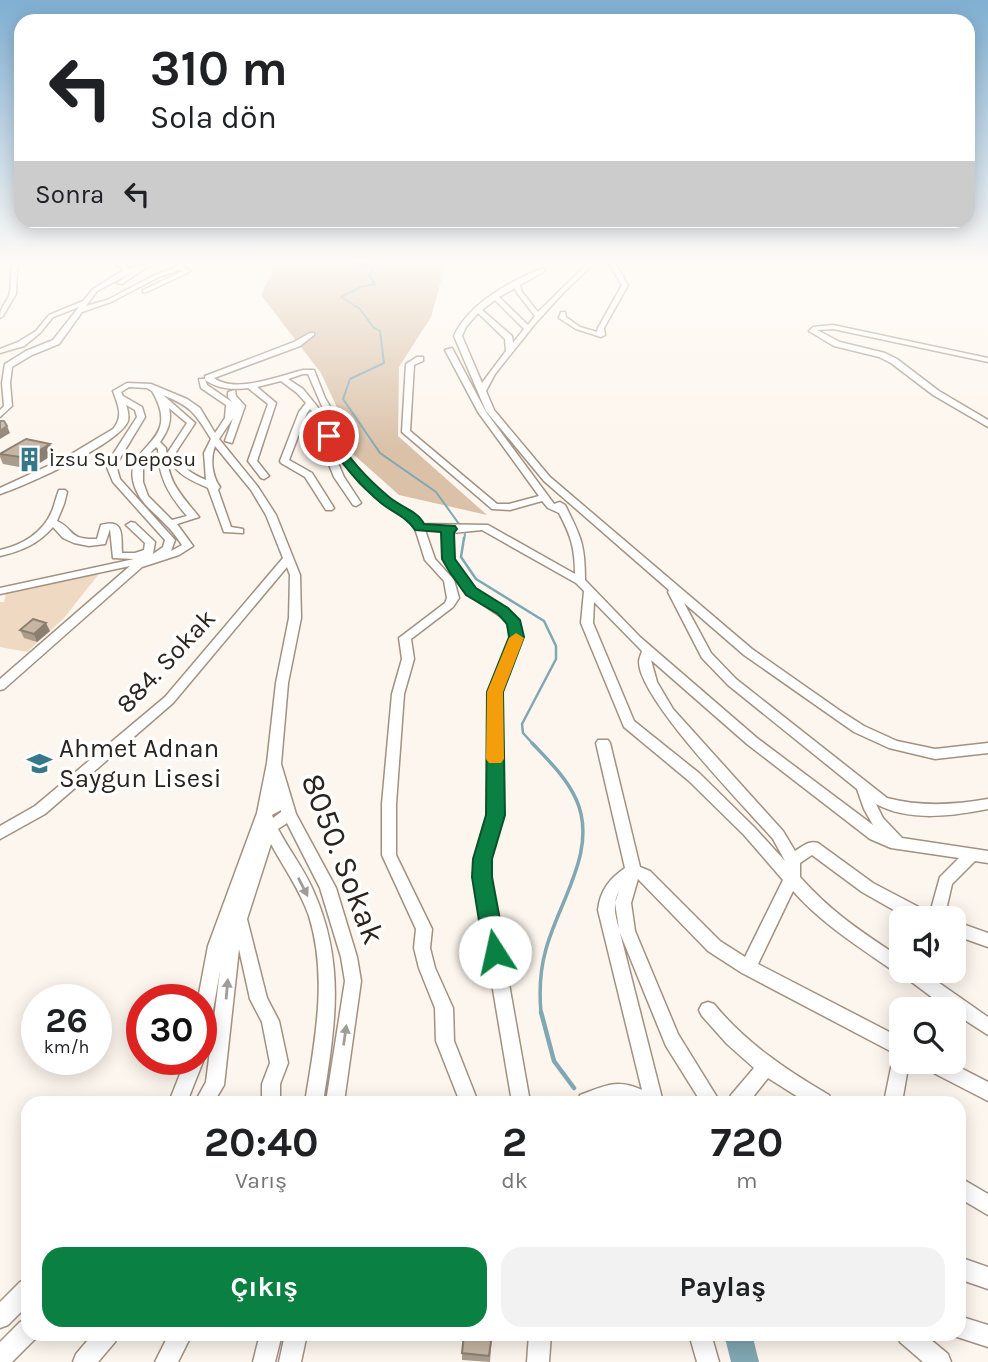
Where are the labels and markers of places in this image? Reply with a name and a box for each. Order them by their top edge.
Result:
pin [299,406,359,466]
building icon: İzsu Su Deposu [15,445,43,473]
place label: İzsu Su Deposu [49,447,196,471]
place label: Ahmet Adnan Saygun Lisesi [59,733,222,794]
school or university icon: Ahmet Adnan Saygun Lisesi [25,749,53,777]

